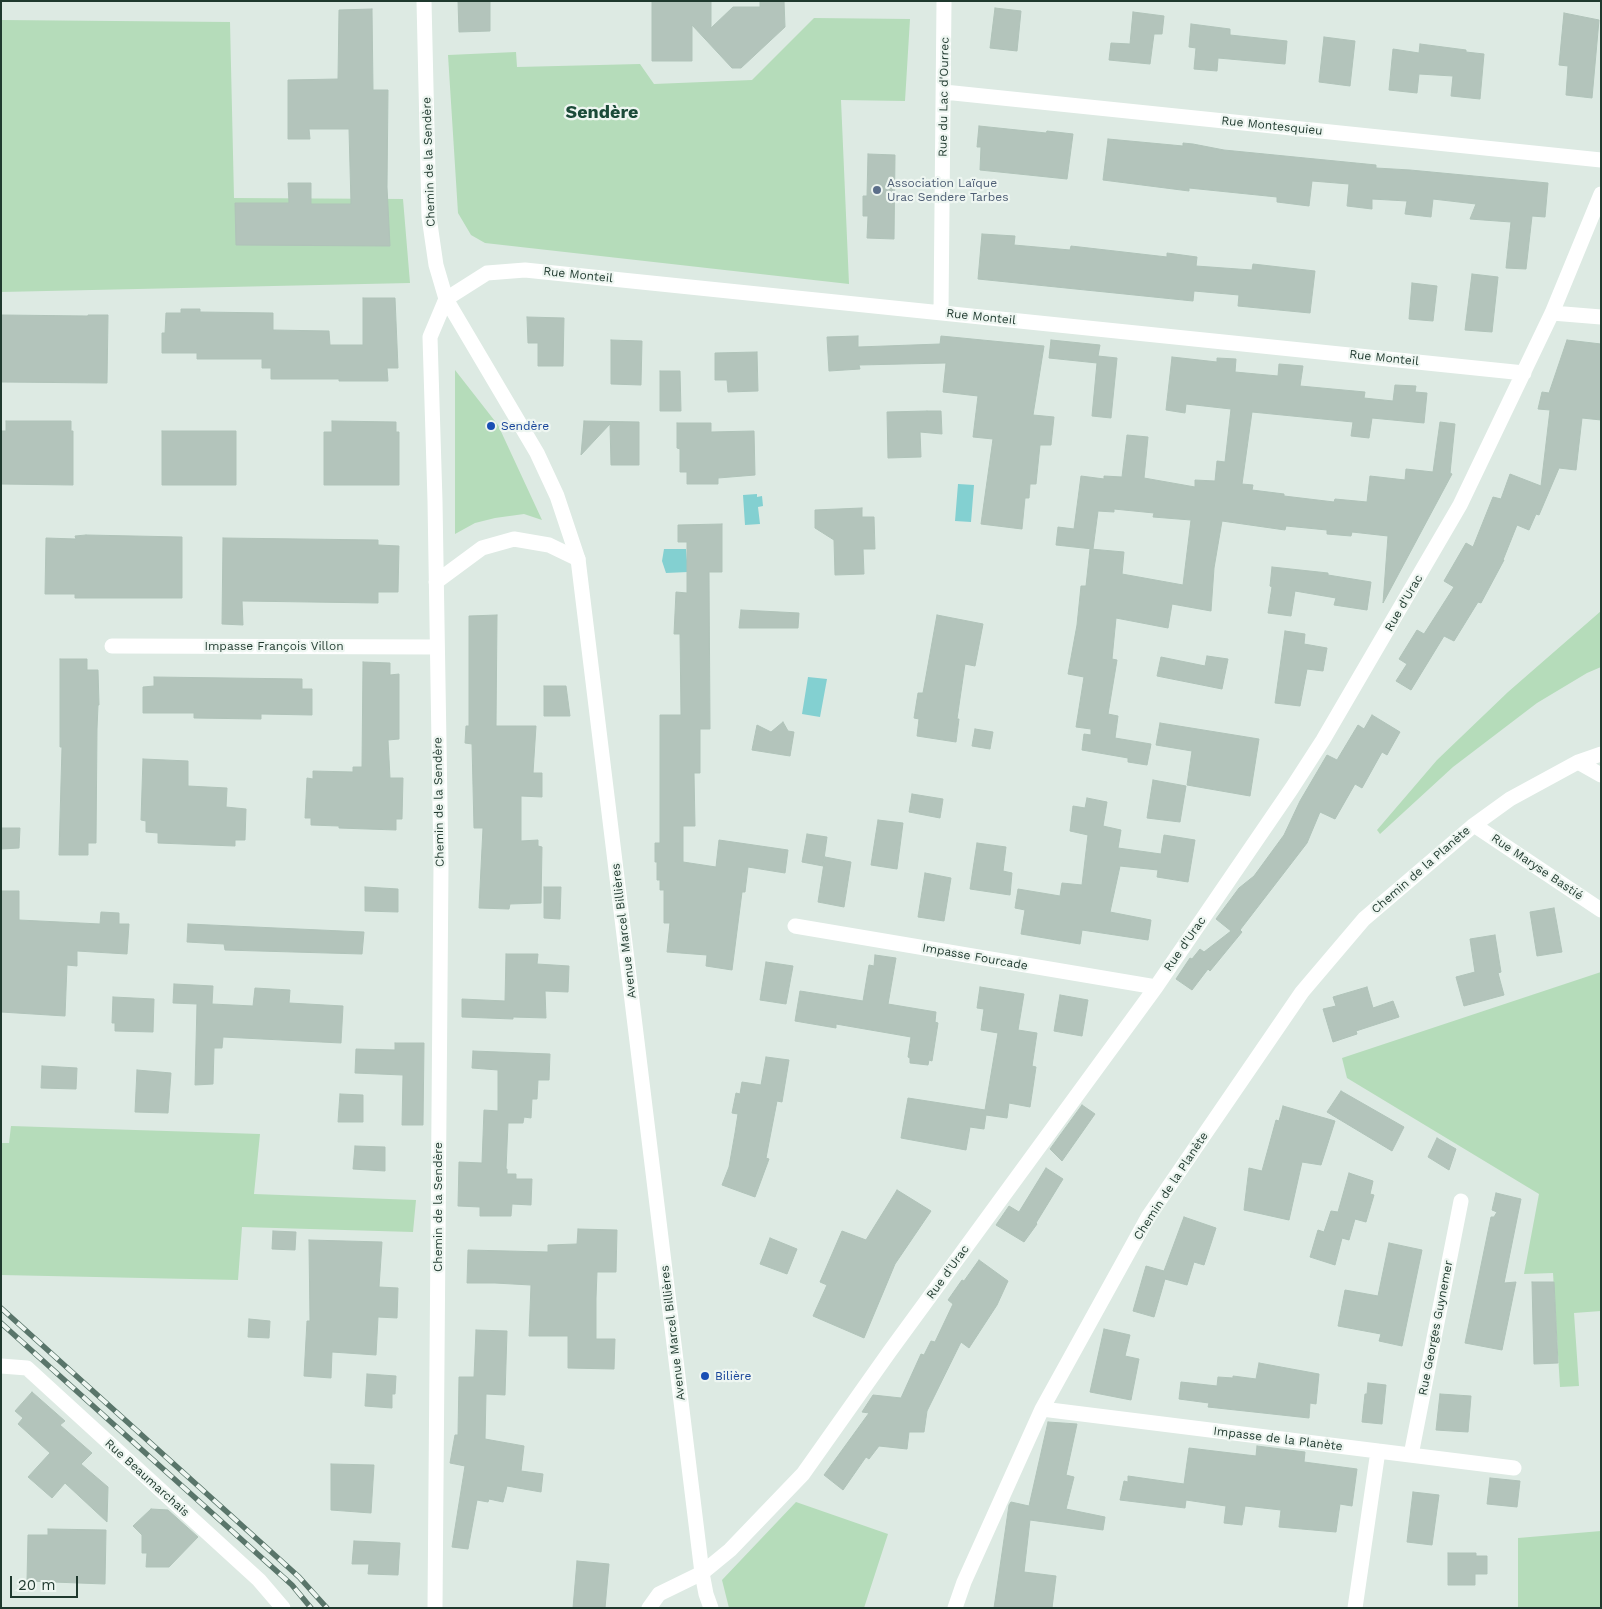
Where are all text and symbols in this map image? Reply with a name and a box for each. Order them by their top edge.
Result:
street label: Rue du Lac d'Ourrec [936,37,952,157]
street label: Chemin de la Sendère [420,97,438,227]
district label: Sendère [566,102,638,124]
street label: Rue Montesquieu [1221,114,1323,138]
place label: Association Laïque Urac Sendere Tarbes [887,176,1008,204]
marker: Association Laïque Urac Sendere Tarbes [871,184,883,196]
street label: Rue Monteil [543,264,613,286]
street label: Rue Monteil [946,306,1016,328]
street label: Rue Monteil [1349,347,1419,369]
place label: Sendère [501,419,549,433]
marker: Sendère [485,420,497,432]
street label: Rue d'Urac [1382,572,1426,634]
street label: Impasse François Villon [204,639,344,653]
street label: Chemin de la Sendère [431,737,447,867]
street label: Chemin de la Planète [1369,823,1473,917]
street label: Rue Maryse Bastié [1488,831,1586,903]
street label: Avenue Marcel Billières [609,863,639,999]
street label: Rue d'Urac [1161,914,1209,974]
street label: Impasse Fourcade [921,941,1029,973]
street label: Chemin de la Planète [1131,1129,1211,1243]
street label: Chemin de la Sendère [431,1142,445,1272]
street label: Rue d'Urac [924,1242,972,1302]
street label: Rue Georges Guynemer [1416,1259,1456,1397]
street label: Avenue Marcel Billières [658,1265,688,1401]
place label: Bilière [715,1369,751,1383]
marker: Bilière [699,1370,711,1382]
street label: Impasse de la Planète [1213,1424,1343,1454]
street label: Rue Beaumarchais [102,1436,192,1520]
scale bar [12,1566,80,1598]
text: 20 m [18,1576,56,1594]

